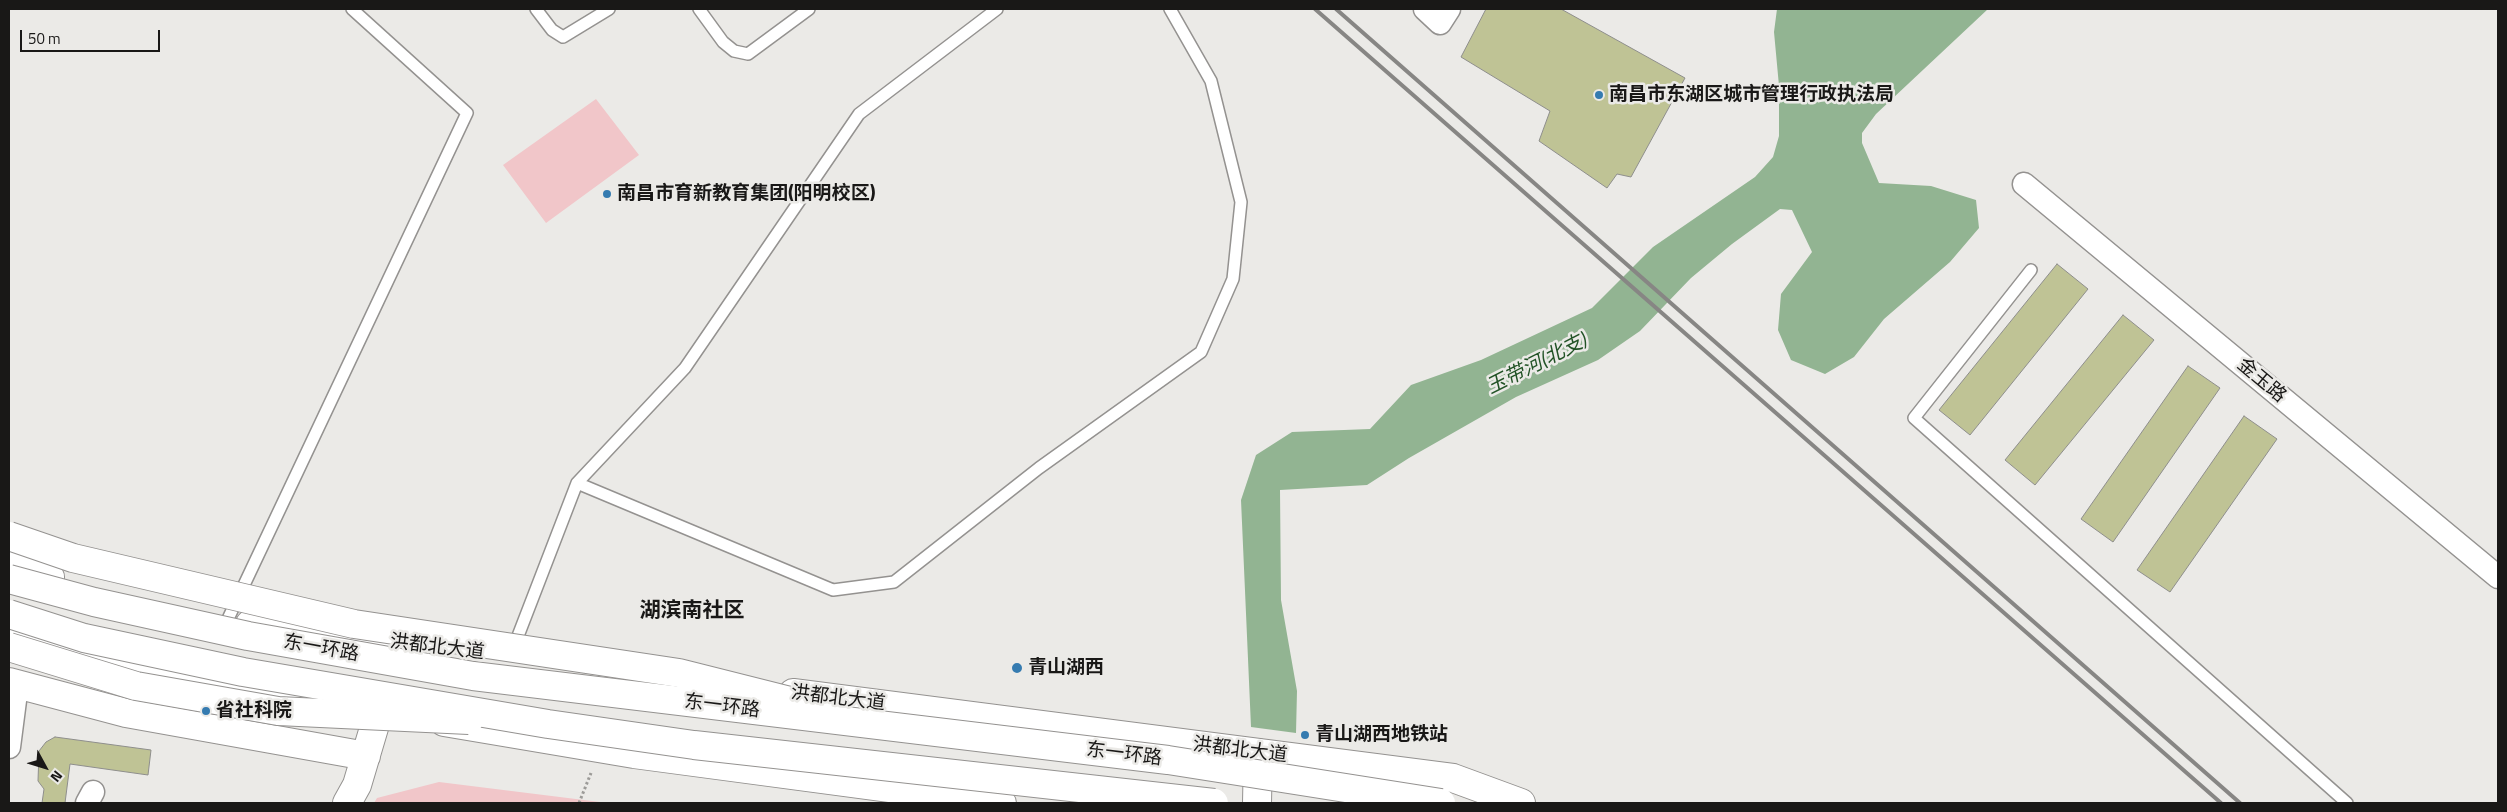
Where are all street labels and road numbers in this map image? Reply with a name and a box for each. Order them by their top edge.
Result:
street label: 金玉路 [2232,354,2290,408]
street label: 东一环路 [282,631,360,667]
street label: 洪都北大道 [388,631,486,665]
street label: 洪都北大道 [789,682,887,716]
street label: 东一环路 [683,691,761,723]
street label: 洪都北大道 [1191,734,1289,768]
street label: 东一环路 [1085,739,1163,771]

